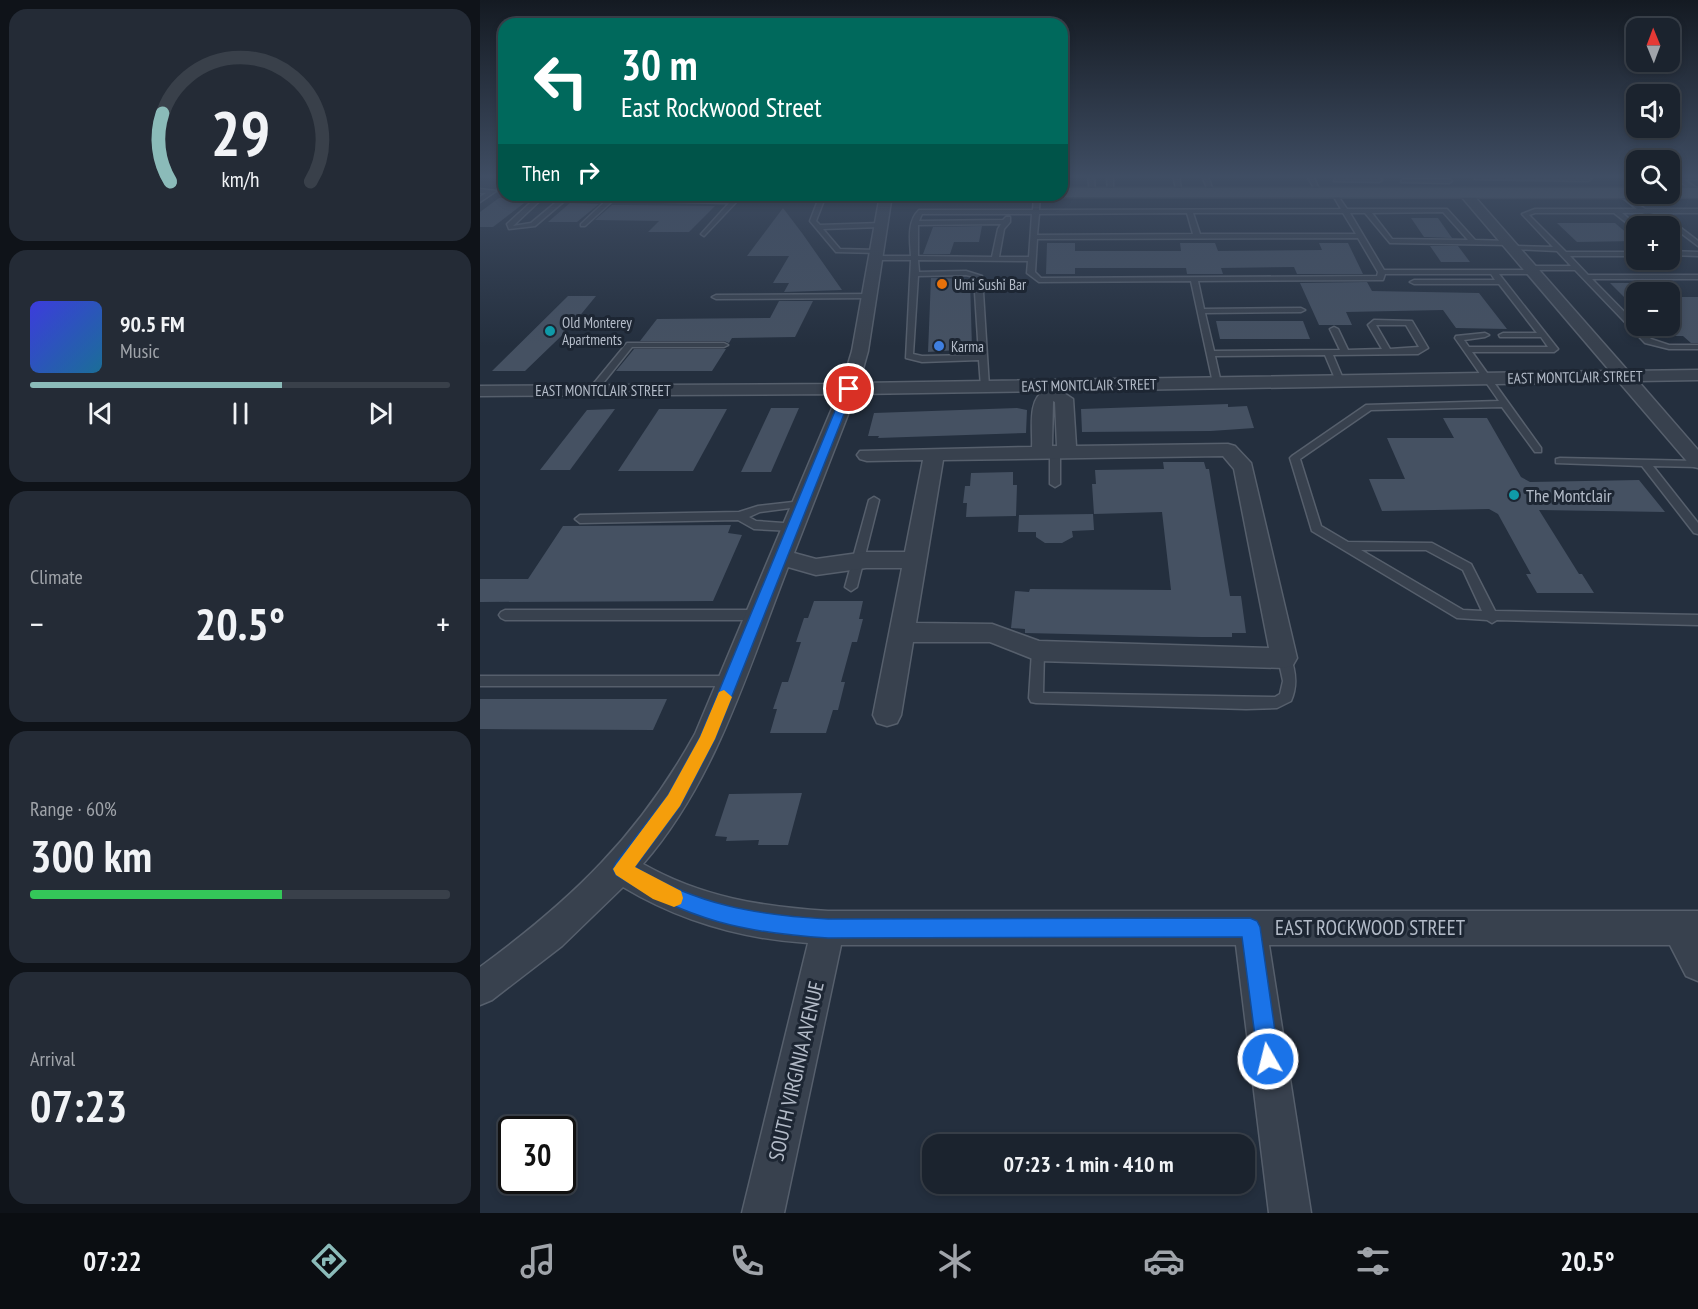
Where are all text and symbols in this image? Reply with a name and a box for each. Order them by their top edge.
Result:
north arrow [1626,18,1680,72]
map controls [1626,18,1680,336]
text: 30 m [621,37,698,92]
icon: left [522,42,600,120]
button: sound [1626,84,1680,138]
text: East Rockwood Street [621,90,822,124]
text: 29 [210,92,270,173]
button: search [1626,150,1680,204]
icon: right [572,156,605,189]
text: Then [522,159,560,187]
text: km/h [221,165,259,193]
button: + [1626,216,1680,270]
place label: Umi Sushi Bar [954,275,1027,294]
marker: Umi Sushi Bar [935,277,949,291]
button: − [1626,282,1680,336]
text: 90.5 FM [120,310,185,338]
place label: Old Monterey Apartments [562,313,632,349]
marker: Old Monterey Apartments [543,324,557,338]
place label: Karma [951,337,984,356]
text: Music [120,338,160,364]
marker: Karma [932,339,946,353]
pin [823,363,874,414]
street label: EAST MONTCLAIR STREET [1507,366,1643,388]
icon: arrive [832,372,865,405]
street label: EAST MONTCLAIR STREET [1021,374,1157,396]
street label: EAST MONTCLAIR STREET [535,381,671,400]
icon: previous [84,397,117,430]
icon: pause [224,397,257,430]
icon: next [364,397,397,430]
place label: The Montclair [1526,484,1612,507]
marker: The Montclair [1507,488,1521,502]
text: Climate [30,564,83,590]
text: 20.5° [195,594,285,652]
text: − [30,602,44,645]
text: + [436,602,450,645]
text: Range · 60% [30,796,117,822]
text: 300 km [30,826,152,884]
street label: EAST ROCKWOOD STREET [1275,914,1466,941]
street label: SOUTH VIRGINIA AVENUE [762,978,830,1164]
position arrow [1236,1027,1300,1091]
text: Arrival [30,1046,75,1072]
text: 07:23 [30,1076,127,1134]
speed limit sign: 30 [498,1116,576,1194]
text: 07:23 · 1 min · 410 m [1003,1150,1174,1178]
icon: directions [308,1240,350,1282]
icon: music [517,1240,559,1282]
icon: phone [726,1240,768,1282]
icon: climate [934,1240,976,1282]
icon: car [1143,1240,1185,1282]
icon: filters [1352,1240,1394,1282]
text: 07:22 [83,1244,142,1278]
text: 20.5° [1560,1244,1615,1278]

